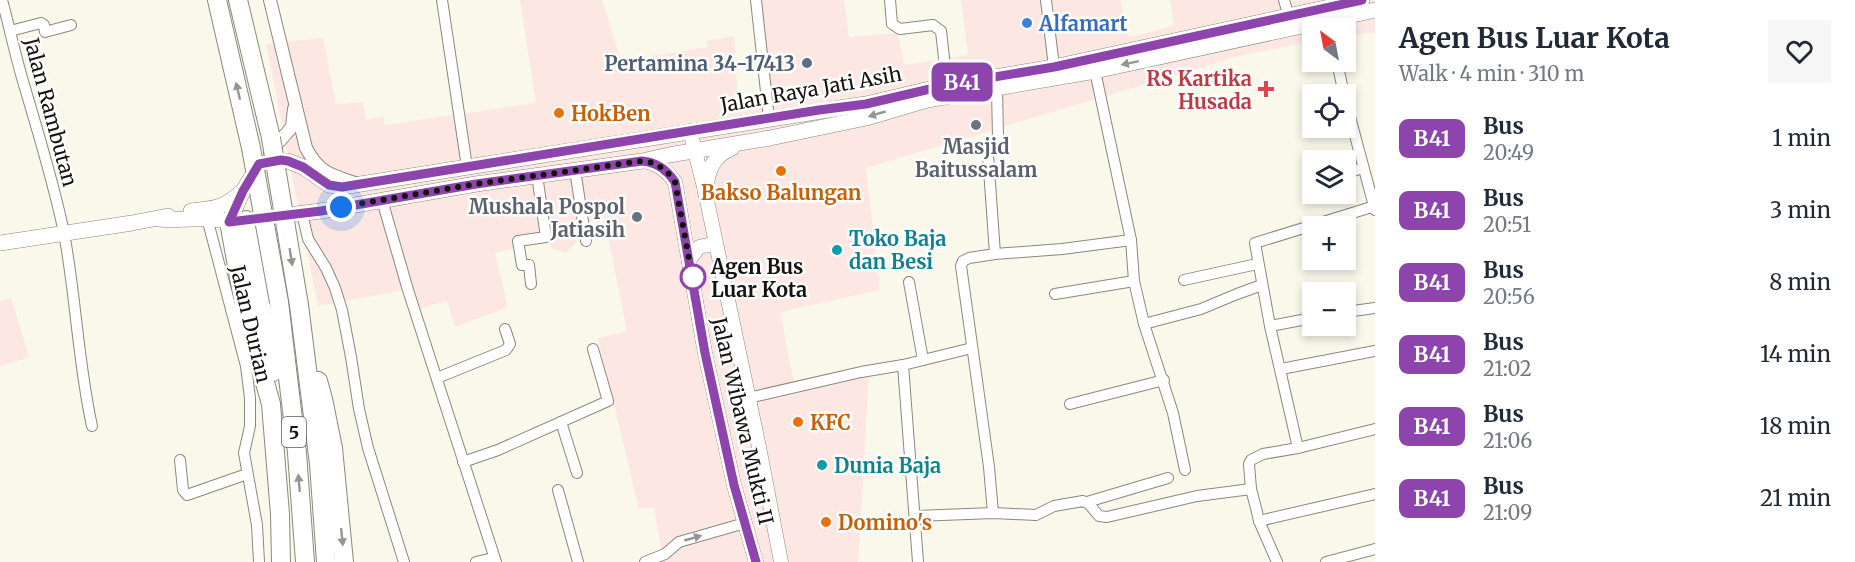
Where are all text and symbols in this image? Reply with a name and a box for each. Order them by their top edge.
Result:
place label: Alfamart [1038,11,1128,36]
marker: Alfamart [1020,16,1034,30]
north arrow [1302,18,1356,72]
map controls [1302,18,1356,336]
text: Agen Bus Luar Kota [1399,20,1670,56]
button: heart [1768,20,1831,83]
street label: Jalan Rambutan [19,34,83,189]
place label: Pertamina 34-17413 [604,51,795,76]
marker: Pertamina 34-17413 [800,56,814,70]
one-way arrow [1120,59,1139,68]
street label: Jalan Raya Jati Asih [717,61,904,117]
text: Walk · 4 min · 310 m [1399,61,1584,86]
line badge: B41 [928,62,996,101]
place label: RS Kartika Husada [1146,66,1252,114]
text: B41 [944,69,980,96]
marker: RS Kartika Husada [1257,80,1275,98]
one-way arrow [233,82,243,100]
button: locate [1302,84,1356,138]
place label: HokBen [571,101,651,126]
marker: HokBen [552,106,566,120]
one-way arrow [868,110,886,119]
text: Bus [1483,112,1524,140]
marker: Masjid Baitussalam [969,118,983,132]
text: 1 min [1772,124,1831,152]
text: B41 [1414,125,1450,152]
place label: Masjid Baitussalam [915,134,1037,182]
text: 20:49 [1483,140,1534,165]
button: layers [1302,150,1356,204]
marker: Bakso Balungan [774,164,788,178]
place label: Bakso Balungan [701,180,862,205]
text: Bus [1483,184,1524,212]
your location [326,192,356,222]
place label: Mushala Pospol Jatiasih [469,194,626,242]
text: 3 min [1770,196,1831,224]
text: B41 [1414,197,1450,224]
marker: Mushala Pospol Jatiasih [630,210,644,224]
text: 20:51 [1483,212,1531,237]
button: + [1302,216,1356,270]
place label: Toko Baja dan Besi [849,226,947,274]
marker: Toko Baja dan Besi [830,243,844,257]
one-way arrow [286,248,295,267]
place label: Agen Bus Luar Kota [710,254,807,302]
text: Bus [1483,256,1524,284]
street label: Jalan Durian [225,262,277,385]
marker: Agen Bus Luar Kota [680,264,706,290]
text: 8 min [1769,268,1831,296]
text: B41 [1414,269,1450,296]
button: − [1302,282,1356,336]
text: 20:56 [1483,284,1535,309]
street label: Jalan Wibawa Mukti II [707,314,779,527]
text: Bus [1483,328,1524,356]
text: 14 min [1760,340,1831,368]
text: B41 [1414,341,1450,368]
text: 21:02 [1483,356,1532,381]
text: Bus [1483,400,1524,428]
place label: KFC [810,410,851,435]
text: 18 min [1760,412,1831,440]
text: B41 [1414,413,1450,440]
marker: KFC [791,415,805,429]
road number: 5 [282,417,306,447]
text: 21:06 [1483,428,1532,453]
place label: Dunia Baja [834,453,941,478]
marker: Dunia Baja [815,458,829,472]
text: Bus [1483,472,1524,500]
one-way arrow [294,473,304,492]
text: 21 min [1760,484,1831,512]
text: B41 [1414,485,1450,512]
text: 21:09 [1483,500,1532,525]
place label: Domino's [838,510,932,535]
marker: Domino's [819,515,833,529]
one-way arrow [337,528,347,547]
one-way arrow [684,533,702,542]

